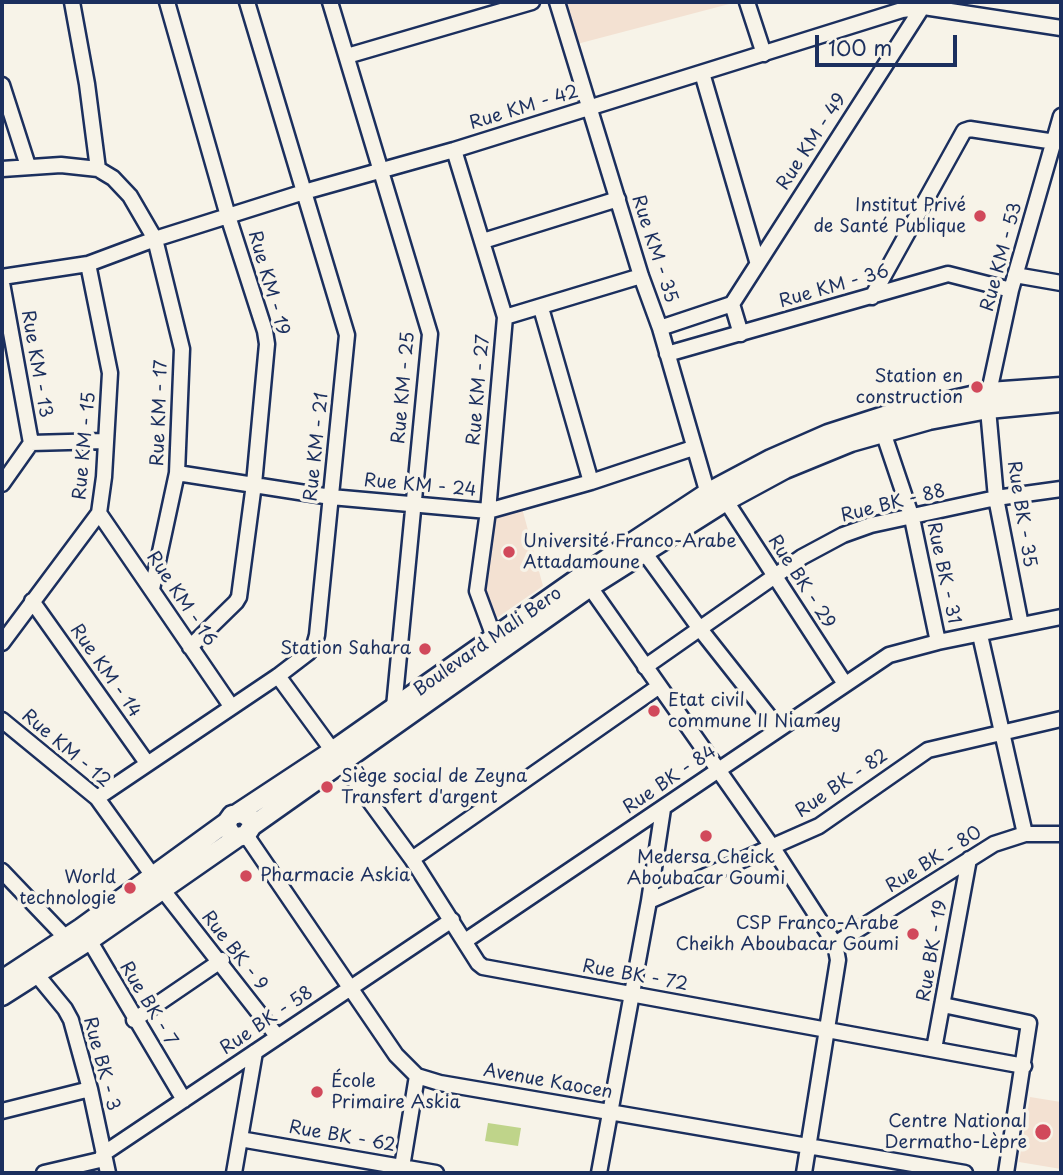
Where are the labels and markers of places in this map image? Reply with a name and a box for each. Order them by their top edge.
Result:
place label: Institut Privé de Santé Publique [813,195,966,238]
marker: Institut Privé de Santé Publique [972,208,988,224]
place label: Station en construction [856,366,963,408]
marker: Station en construction [969,379,985,395]
place label: Université Franco-Arabe Attadamoune [523,531,737,574]
marker: Université Franco-Arabe Attadamoune [501,544,517,560]
place label: Station Sahara [280,638,411,660]
marker: Station Sahara [417,641,433,657]
place label: Etat civil commune II Niamey [668,690,841,732]
marker: Etat civil commune II Niamey [646,703,662,719]
place label: Siège social de Zeyna Transfert d'argent [341,766,527,808]
marker: Siège social de Zeyna Transfert d'argent [319,779,335,795]
marker: Medersa Cheick Aboubacar Goumi [698,828,714,844]
place label: Medersa Cheick Aboubacar Goumi [627,847,785,890]
place label: Pharmacie Askia [260,865,410,887]
place label: World technologie [19,867,116,910]
marker: Pharmacie Askia [238,868,254,884]
marker: World technologie [122,880,138,896]
place label: CSP Franco-Arabe Cheikh Aboubacar Goumi [675,913,899,956]
marker: CSP Franco-Arabe Cheikh Aboubacar Goumi [905,926,921,942]
place label: École Primaire Askia [331,1071,461,1114]
marker: École Primaire Askia [309,1084,325,1100]
place label: Centre National Dermatho-Lèpre [885,1111,1027,1154]
marker: Centre National Dermatho-Lèpre [1033,1122,1053,1142]

